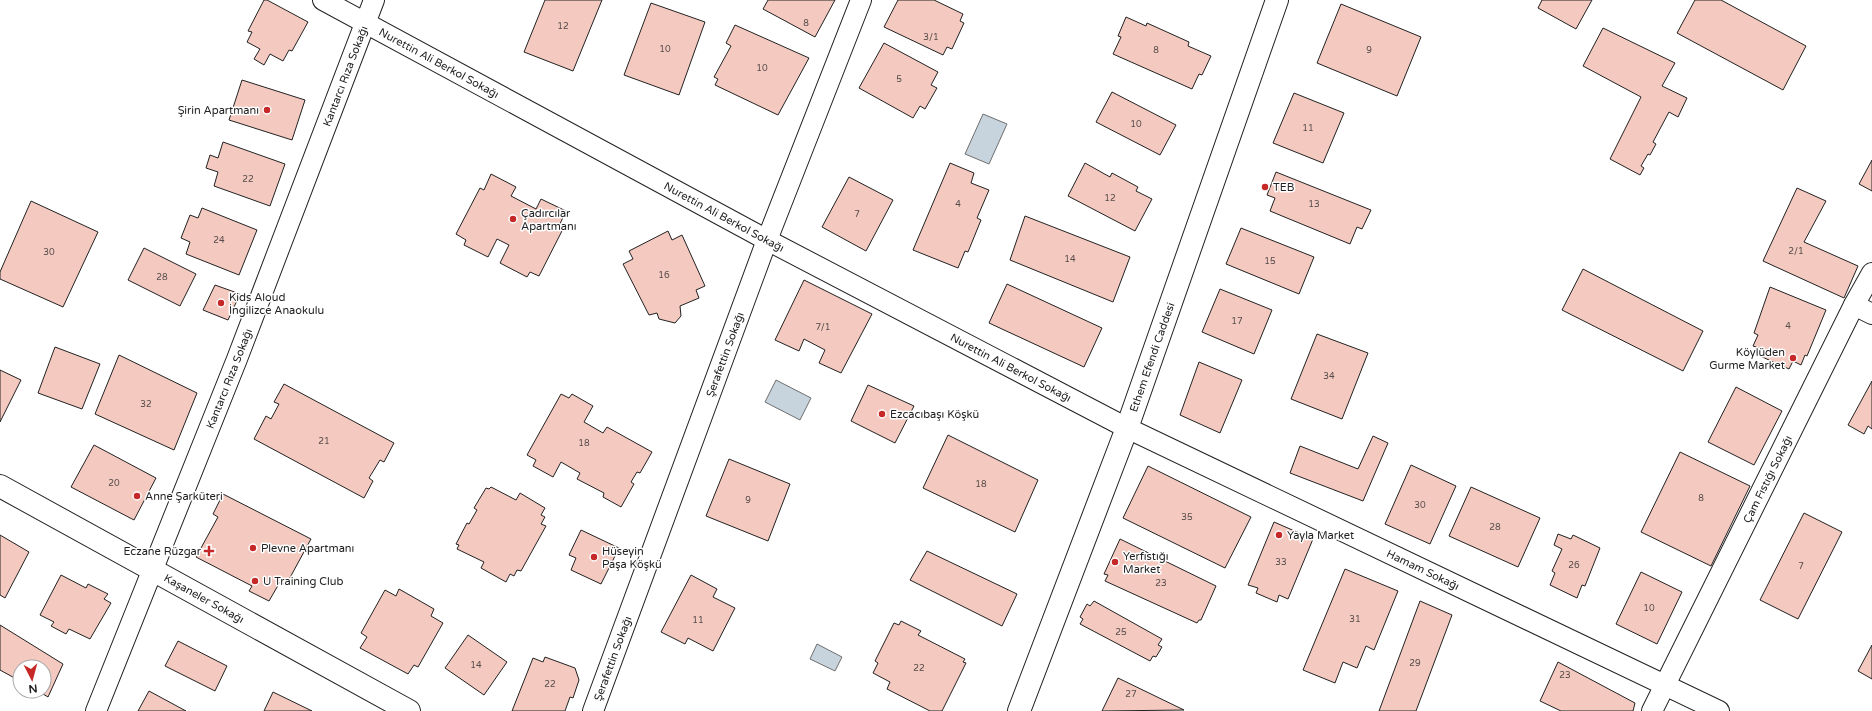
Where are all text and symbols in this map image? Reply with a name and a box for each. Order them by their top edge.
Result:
house number: 8 [803,18,809,29]
house number: 12 [557,21,569,32]
street label: Kantarcı Rıza Sokağı [320,24,370,128]
street label: Nurettin Ali Berkol Sokağı [377,25,501,100]
house number: 3/1 [923,32,939,43]
house number: 10 [659,44,671,55]
house number: 8 [1153,45,1159,56]
house number: 9 [1366,45,1372,56]
house number: 10 [756,63,768,74]
house number: 5 [896,74,902,85]
place label: Şirin Apartmanı [178,104,259,117]
marker: Şirin Apartmanı [262,105,272,115]
house number: 10 [1130,119,1142,130]
house number: 11 [1302,123,1314,134]
house number: 22 [242,174,254,185]
street label: Nurettin Ali Berkol Sokağı [662,179,786,254]
place label: TEB [1273,181,1295,194]
marker: TEB [1260,182,1270,192]
house number: 12 [1104,193,1116,204]
house number: 4 [955,199,961,210]
house number: 13 [1308,199,1320,210]
place label: Çadırcılar Apartmanı [521,207,576,233]
house number: 7 [854,209,860,220]
marker: Çadırcılar Apartmanı [508,214,518,224]
house number: 24 [213,235,225,246]
house number: 2/1 [1788,246,1804,257]
house number: 30 [43,247,55,258]
house number: 14 [1064,254,1076,265]
house number: 15 [1264,256,1276,267]
house number: 16 [658,270,670,281]
house number: 28 [156,272,168,283]
place label: Kids Aloud İngilizce Anaokulu [229,291,324,317]
marker: Kids Aloud İngilizce Anaokulu [216,298,226,308]
street label: Ethem Efendi Caddesi [1127,301,1177,414]
street label: Şerafettin Sokağı [703,310,746,399]
house number: 17 [1231,316,1243,327]
house number: 4 [1785,321,1791,332]
house number: 7/1 [815,322,831,333]
street label: Kantarcı Rıza Sokağı [203,327,255,431]
street label: Nurettin Ali Berkol Sokağı [948,331,1074,404]
place label: Köylüden Gurme Market [1709,346,1785,372]
marker: Köylüden Gurme Market [1788,353,1798,363]
house number: 34 [1323,371,1335,382]
house number: 32 [140,399,152,410]
place label: Ezcacıbaşı Köşkü [890,408,979,421]
marker: Ezcacıbaşı Köşkü [877,409,887,419]
street label: Çam Fıstığı Sokağı [1740,433,1795,525]
house number: 21 [318,436,330,447]
house number: 18 [578,438,590,449]
house number: 20 [108,478,120,489]
house number: 18 [975,479,987,490]
place label: Anne Şarküteri [145,490,223,503]
marker: Anne Şarküteri [132,491,142,501]
house number: 8 [1698,493,1704,504]
house number: 9 [745,495,751,506]
house number: 30 [1414,500,1426,511]
house number: 35 [1181,512,1193,523]
house number: 28 [1489,522,1501,533]
place label: Yayla Market [1287,529,1354,542]
marker: Yayla Market [1274,530,1284,540]
place label: Plevne Apartmanı [261,542,354,555]
marker: Plevne Apartmanı [248,543,258,553]
place label: Eczane Rüzgar [123,545,202,558]
place label: Hüseyin Paşa Köşkü [602,545,662,571]
marker: Eczane Rüzgar [204,546,214,556]
street label: Hamam Sokağı [1385,547,1462,592]
place label: Yerfıstığı Market [1123,550,1168,576]
marker: Hüseyin Paşa Köşkü [589,552,599,562]
marker: Yerfıstığı Market [1110,557,1120,567]
house number: 33 [1275,557,1287,568]
house number: 26 [1568,560,1580,571]
house number: 7 [1798,561,1804,572]
street label: Kaşaneler Sokağı [162,571,246,626]
place label: U Training Club [263,575,343,588]
marker: U Training Club [250,576,260,586]
house number: 23 [1155,578,1167,589]
house number: 10 [1643,603,1655,614]
street label: Şerafettin Sokağı [591,614,634,703]
house number: 31 [1349,614,1361,625]
house number: 11 [692,615,704,626]
house number: 25 [1115,627,1127,638]
house number: 29 [1409,658,1421,669]
north arrow [12,659,52,699]
house number: 14 [470,660,482,671]
house number: 22 [913,663,925,674]
house number: 23 [1559,670,1571,681]
house number: 22 [544,679,556,690]
text: N [28,682,38,695]
house number: 27 [1125,689,1137,700]

